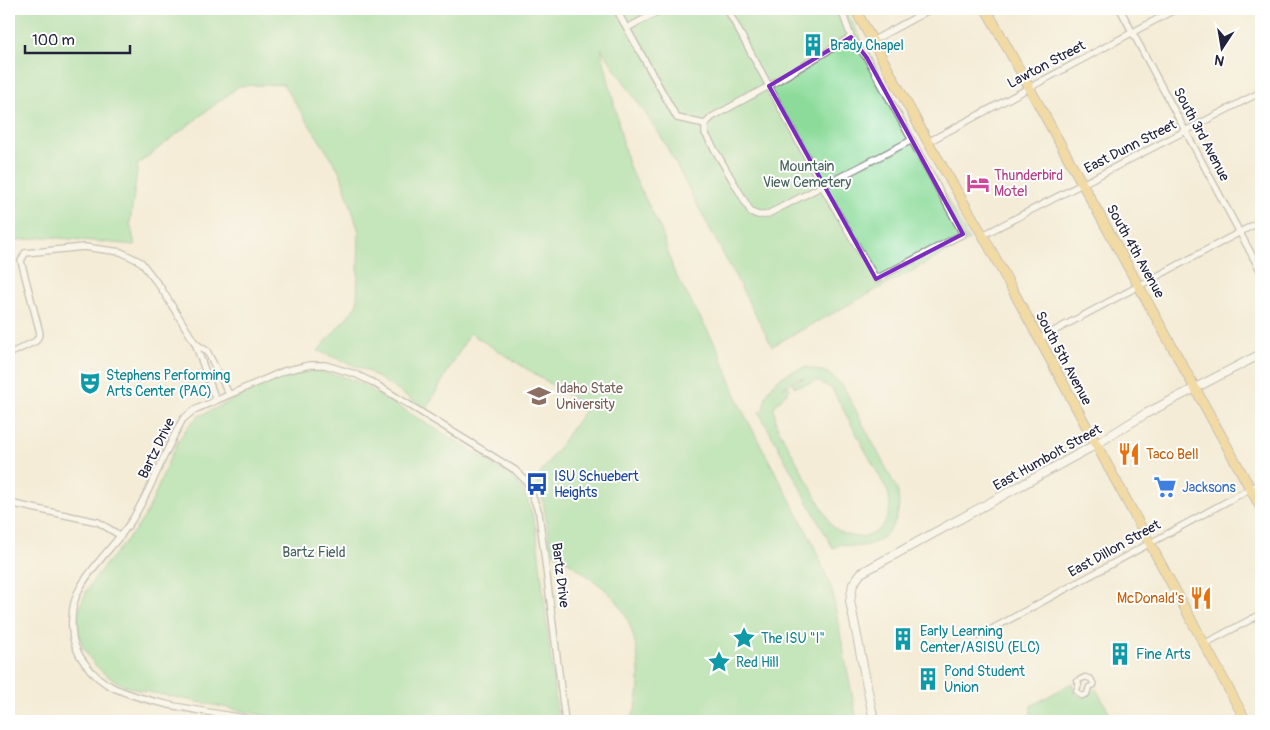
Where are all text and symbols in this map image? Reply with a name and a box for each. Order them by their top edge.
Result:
scale bar [25,22,130,54]
north arrow [1198,22,1248,72]
text: 100 m [32,31,75,50]
building icon: Brady Chapel [800,32,826,58]
place label: Brady Chapel [830,37,904,54]
street label: Lawton Street [1004,37,1088,92]
text: N [1213,51,1226,70]
street label: South 3rd Avenue [1170,85,1233,184]
street label: East Dunn Street [1081,116,1179,177]
park label: Mountain View Cemetery [763,158,851,191]
place label: Thunderbird Motel [994,167,1063,200]
hotel icon: Thunderbird Motel [965,170,991,196]
street label: South 4th Avenue [1103,201,1168,301]
street label: South 5th Avenue [1032,308,1095,408]
place label: Stephens Performing Arts Center (PAC) [106,367,230,400]
theatre icon: Stephens Performing Arts Center (PAC) [77,370,103,396]
place label: Idaho State University [556,380,623,413]
school or university icon: Idaho State University [526,383,552,409]
street label: Bartz Drive [134,415,178,481]
street label: East Humbolt Street [990,420,1105,494]
restaurant icon: Taco Bell [1116,441,1142,467]
place label: Taco Bell [1146,446,1199,463]
place label: ISU Schuebert Heights [554,468,639,501]
bus stop icon: ISU Schuebert Heights [524,471,550,497]
supermarket icon: Jacksons [1152,474,1178,500]
place label: Jacksons [1182,479,1236,496]
street label: East Dillon Street [1065,516,1164,581]
street label: Bartz Drive [548,542,573,609]
park label: Bartz Field [282,544,346,561]
restaurant icon: McDonald's [1188,585,1214,611]
place label: McDonald's [1117,590,1185,607]
place label: Early Learning Center/ASISU (ELC) [920,623,1040,656]
place icon: The ISU "I" [731,625,757,651]
building icon: Early Learning Center/ASISU (ELC) [890,626,916,652]
place label: The ISU "I" [761,630,825,647]
building icon: Fine Arts [1107,641,1133,667]
place label: Fine Arts [1136,646,1191,663]
place icon: Red Hill [706,649,732,675]
place label: Red Hill [736,654,779,671]
place label: Pond Student Union [944,663,1025,696]
building icon: Pond Student Union [915,666,941,692]

